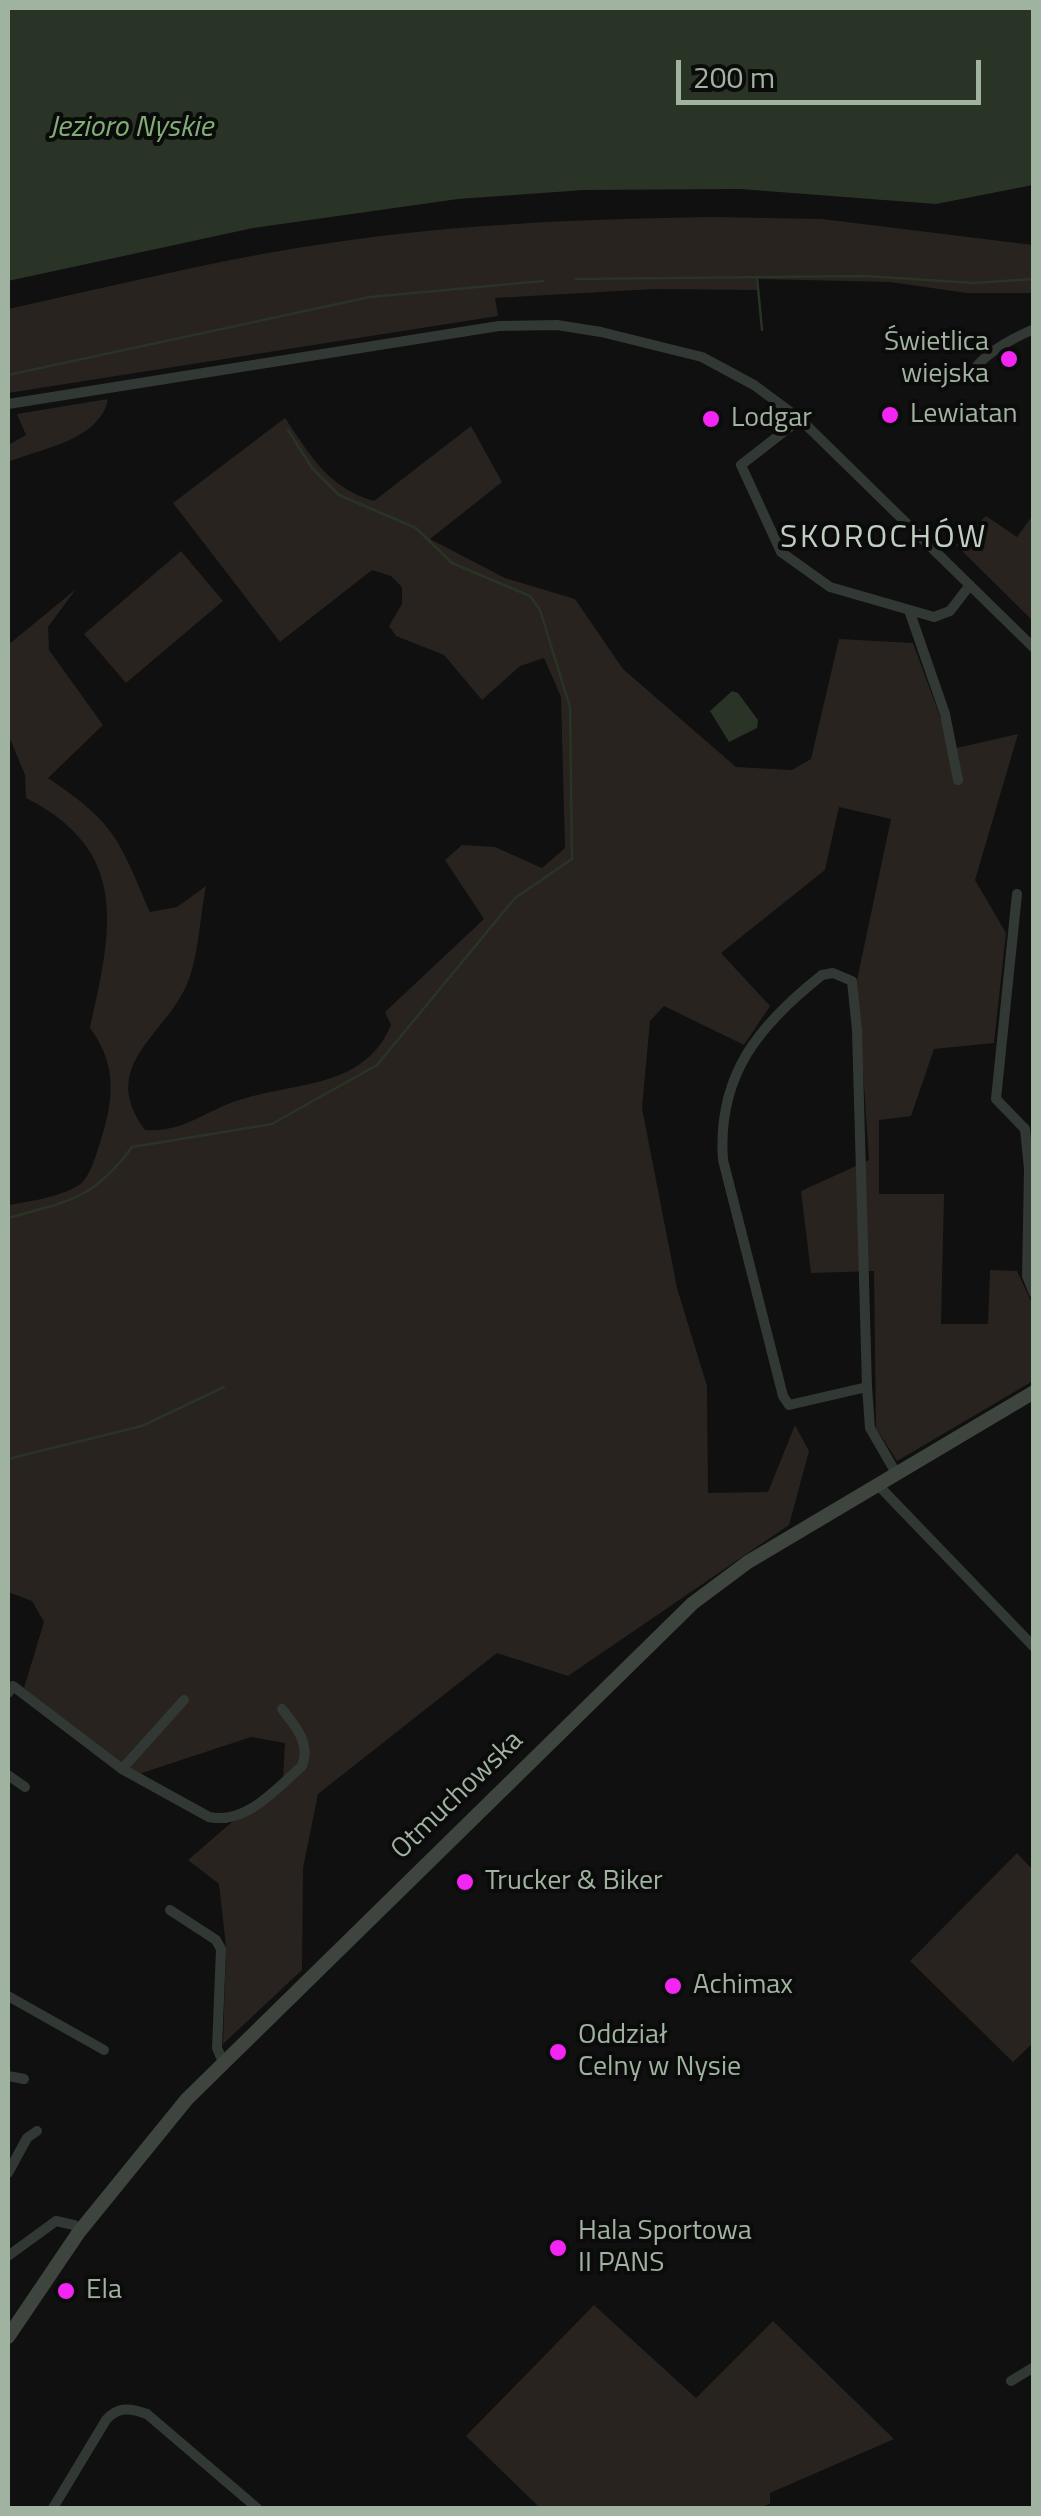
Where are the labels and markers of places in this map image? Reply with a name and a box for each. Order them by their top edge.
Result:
place label: Świetlica wiejska [884,326,989,392]
marker: Świetlica wiejska [998,348,1020,370]
place label: Lewiatan [910,398,1018,432]
place label: Lodgar [731,402,812,436]
marker: Lewiatan [879,404,901,426]
marker: Lodgar [700,408,722,430]
place label: Trucker & Biker [485,1865,663,1899]
marker: Trucker & Biker [454,1871,476,1893]
place label: Achimax [693,1969,793,2003]
marker: Achimax [662,1975,684,1997]
place label: Oddział Celny w Nysie [578,2019,741,2085]
marker: Oddział Celny w Nysie [547,2041,569,2063]
place label: Hala Sportowa II PANS [578,2215,752,2281]
marker: Hala Sportowa II PANS [547,2237,569,2259]
place label: Ela [86,2274,122,2308]
marker: Ela [55,2280,77,2302]

